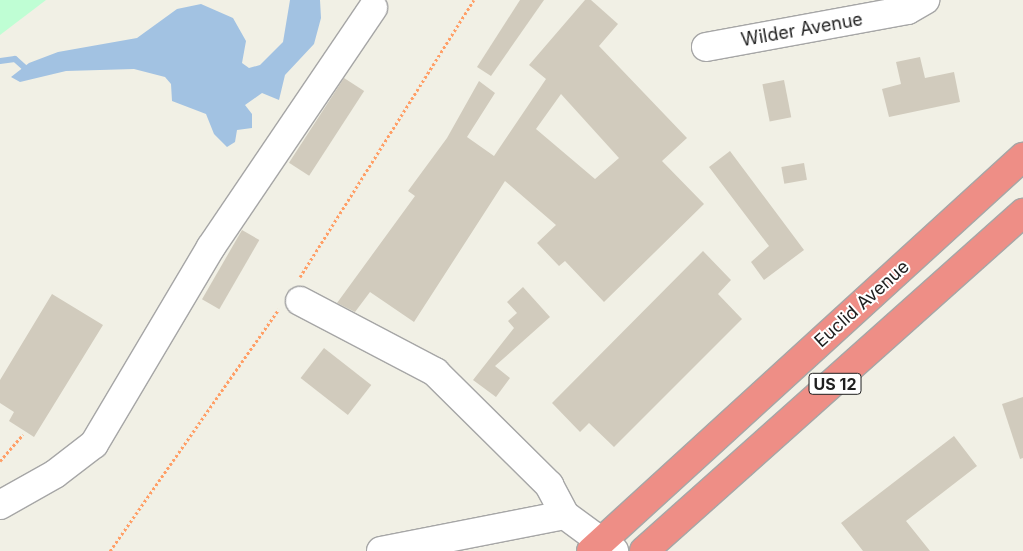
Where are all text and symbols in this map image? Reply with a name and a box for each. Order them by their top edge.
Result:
street label: Wilder Avenue [740,9,864,51]
street label: Euclid Avenue [810,256,914,352]
road number: US 12 [808,370,862,398]

